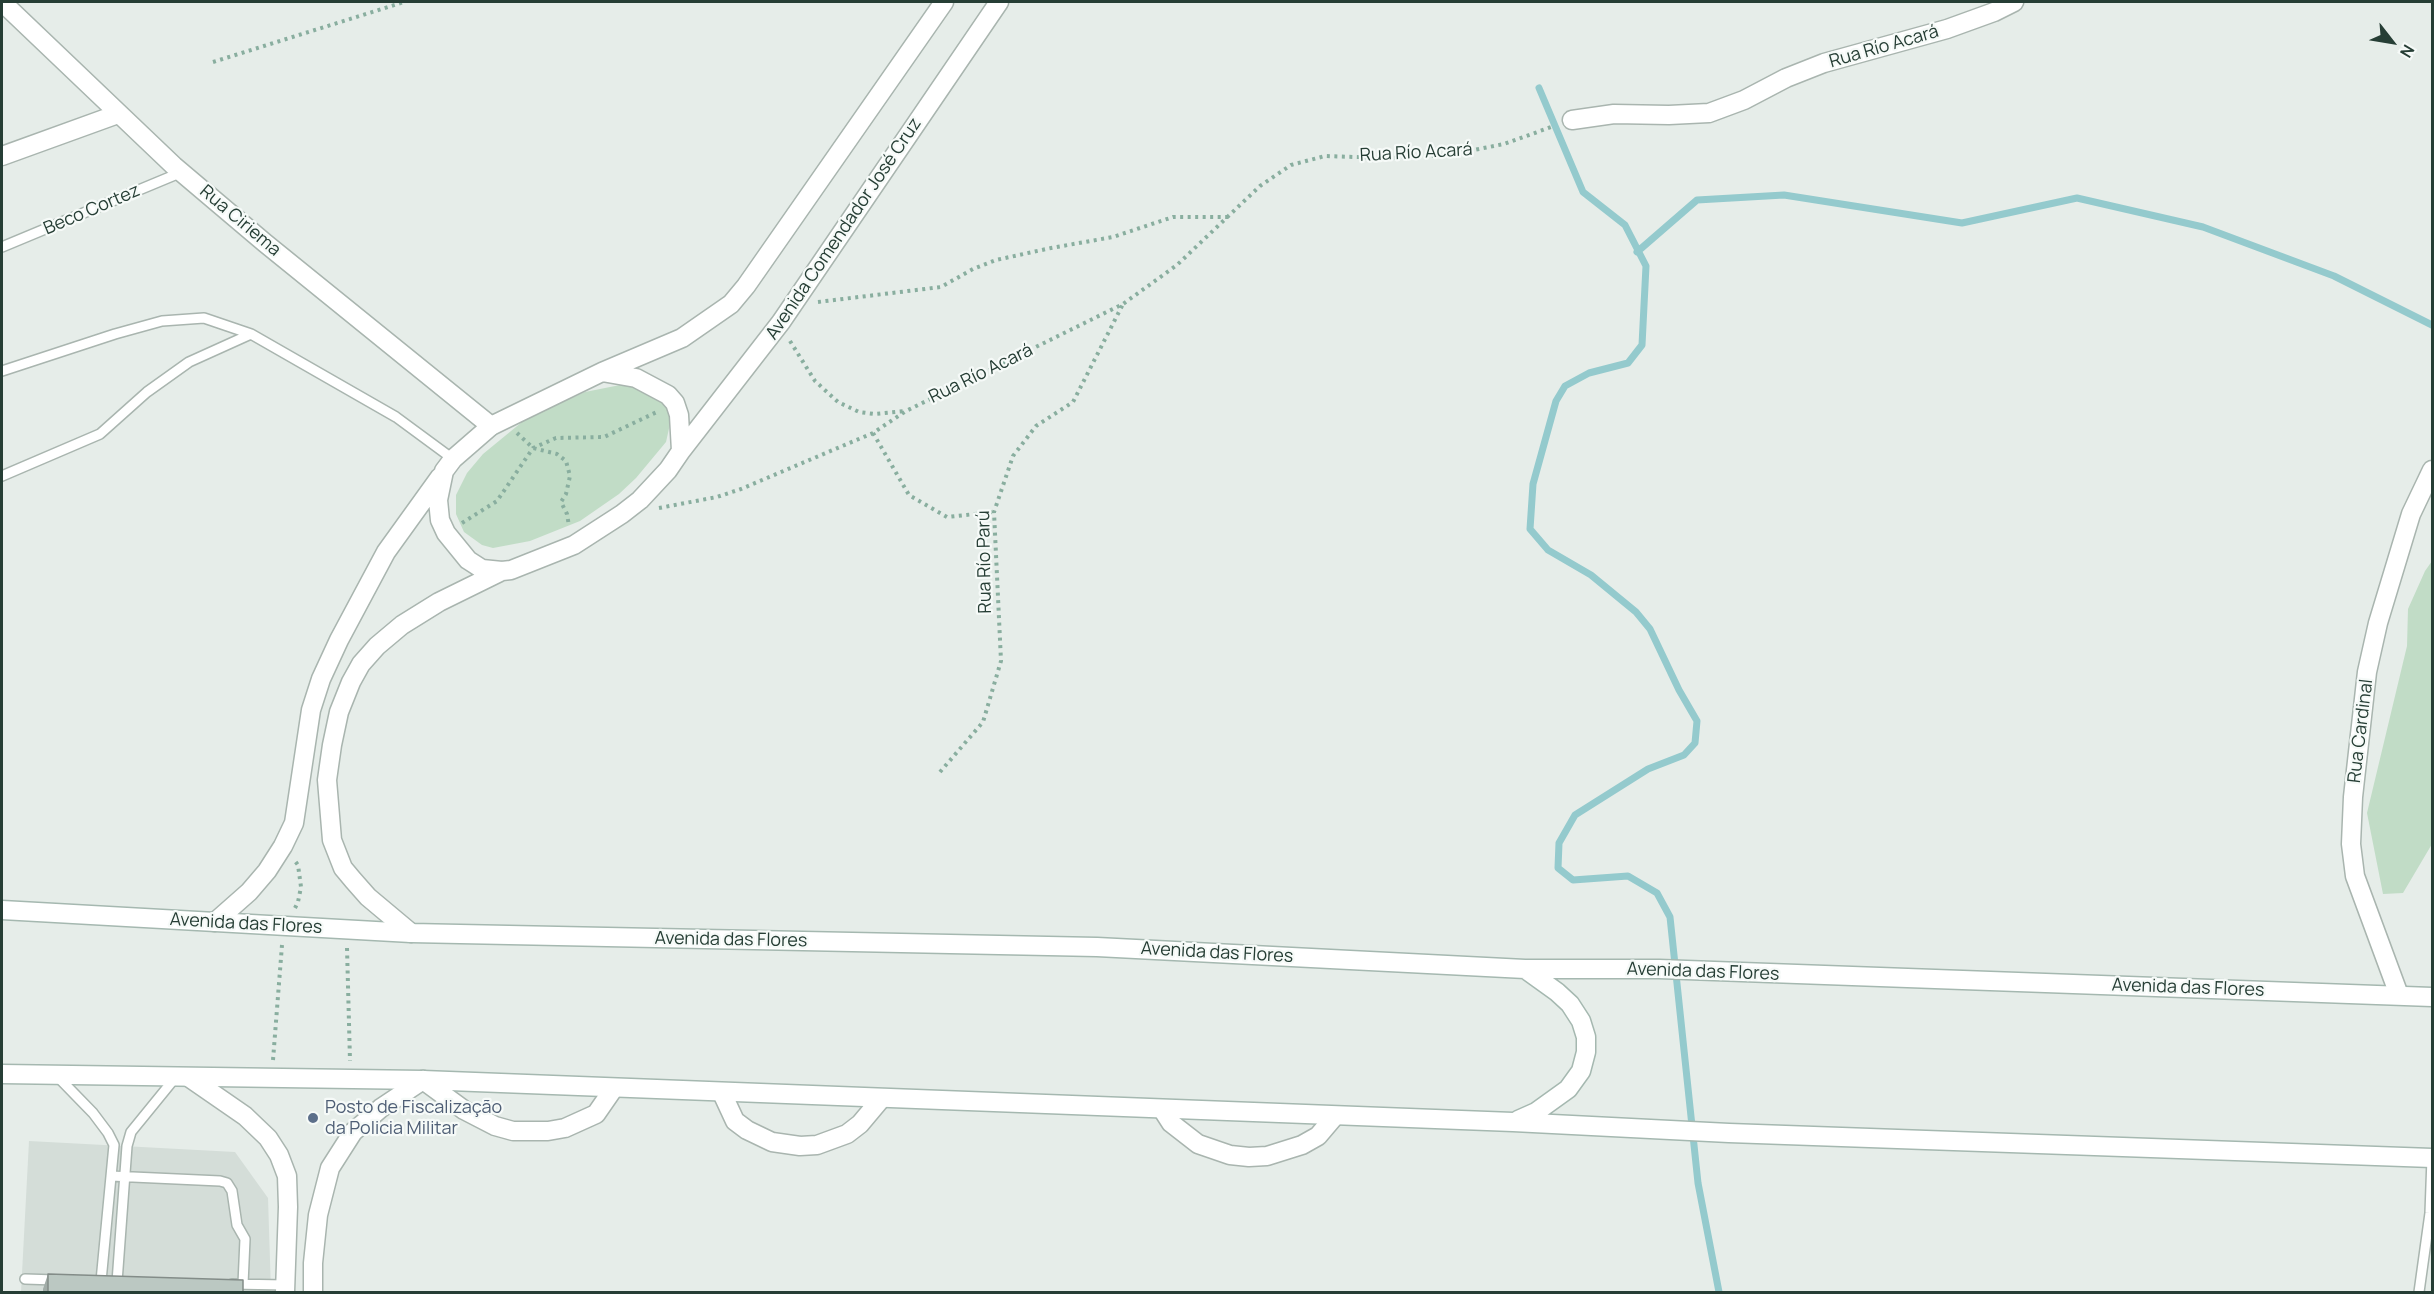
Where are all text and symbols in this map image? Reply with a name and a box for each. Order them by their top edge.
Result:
north arrow [2362,12,2422,72]
street label: Rua Río Acará [1827,21,1941,73]
text: N [2395,41,2420,62]
street label: Avenida Comendador José Cruz [762,114,926,344]
street label: Rua Río Acará [1359,139,1473,167]
street label: Beco Cortez [41,180,143,240]
street label: Rua Ciriema [195,181,285,261]
street label: Rua Río Acará [926,340,1036,408]
street label: Rua Río Parú [973,510,997,614]
street label: Rua Cardinal [2344,678,2378,784]
street label: Avenida das Flores [169,909,323,939]
street label: Avenida das Flores [654,928,808,952]
street label: Avenida das Flores [1140,938,1294,968]
street label: Avenida das Flores [1626,959,1780,985]
street label: Avenida das Flores [2111,975,2265,1001]
place label: Posto de Fiscalização da Policia Militar [325,1097,502,1140]
marker: Posto de Fiscalização da Policia Militar [306,1111,320,1125]

